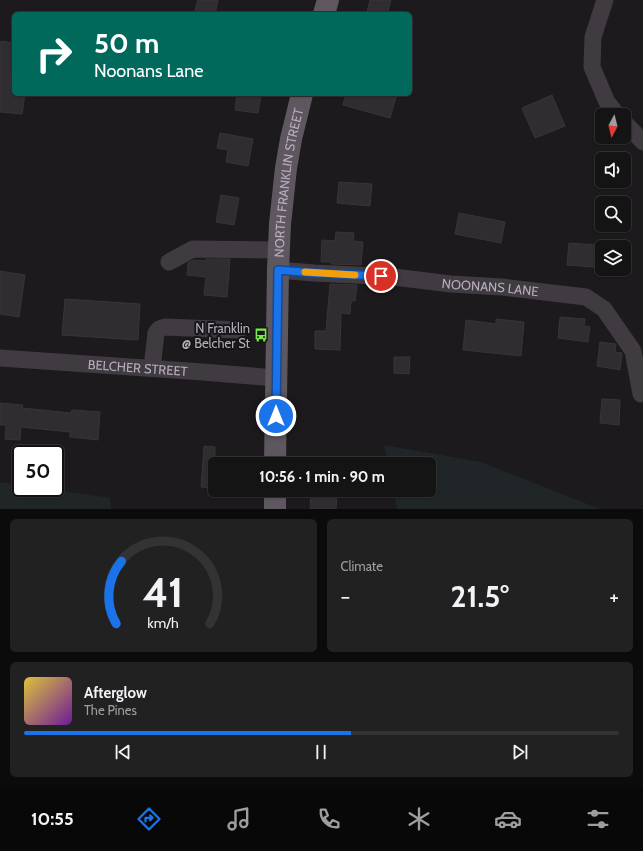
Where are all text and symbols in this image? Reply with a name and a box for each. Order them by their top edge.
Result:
text: 50 m [94,26,159,60]
icon: right [28,28,80,80]
text: Noonans Lane [94,60,203,82]
street label: NORTH FRANKLIN STREET [271,106,306,258]
north arrow [595,108,631,144]
map controls [595,108,631,276]
button: sound [595,152,631,188]
button: search [595,196,631,232]
button: layers [595,240,631,276]
pin [364,259,398,293]
icon: arrive [370,265,392,287]
street label: NOONANS LANE [441,275,539,299]
place label: N Franklin @ Belcher St [182,320,251,351]
bus stop icon: N Franklin @ Belcher St [253,327,269,343]
street label: BELCHER STREET [87,356,188,379]
position arrow [255,395,297,437]
speed limit sign: 50 [12,445,64,497]
text: 10:56 · 1 min · 90 m [259,468,385,486]
text: Climate [341,558,383,574]
text: 41 [143,566,184,616]
text: 21.5° [451,578,509,615]
text: − [341,583,350,610]
text: + [609,583,619,610]
text: km/h [148,613,179,631]
text: Afterglow [84,684,147,702]
text: The Pines [84,702,137,718]
icon: previous [112,741,134,763]
icon: pause [310,741,332,763]
icon: next [509,741,531,763]
icon: directions [135,805,163,833]
icon: music [225,805,253,833]
icon: phone [315,805,343,833]
icon: climate [405,805,433,833]
icon: car [494,805,522,833]
icon: filters [584,805,612,833]
text: 10:55 [31,808,74,830]

